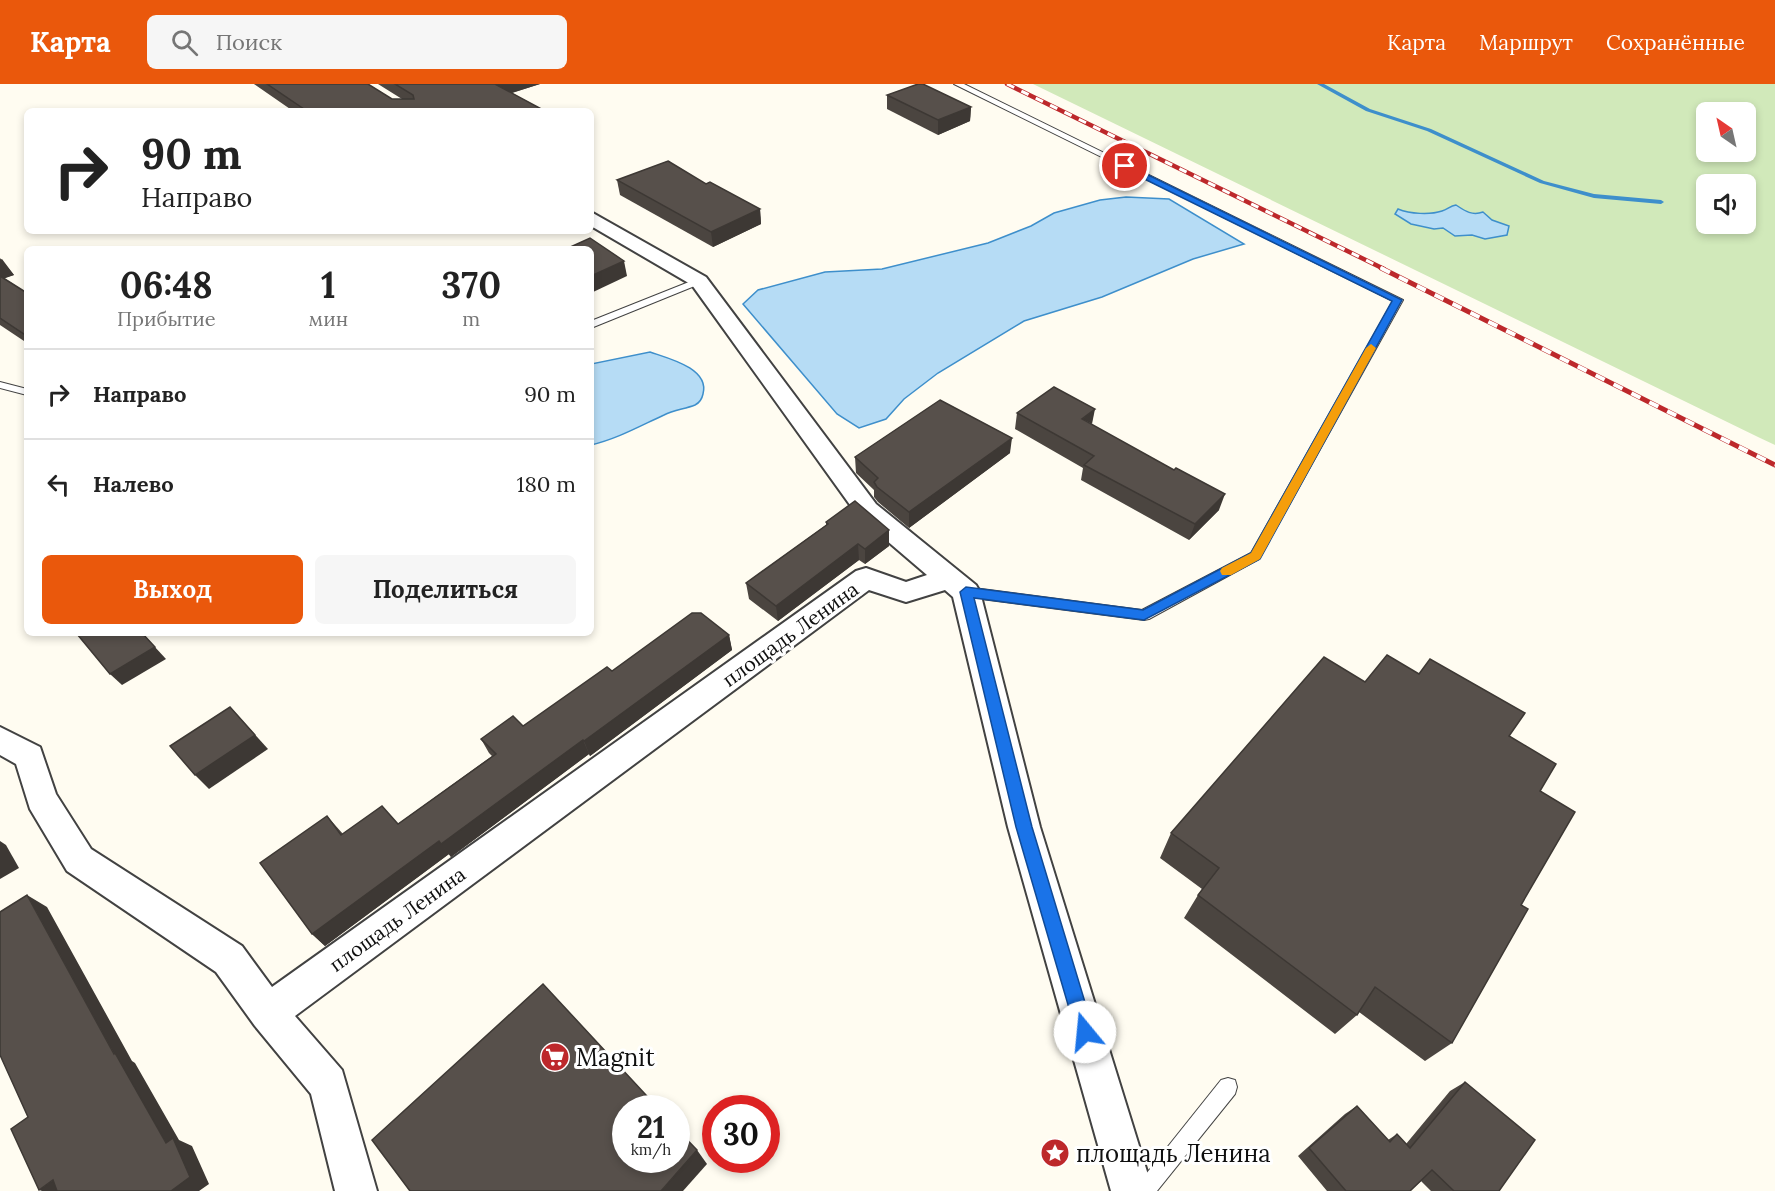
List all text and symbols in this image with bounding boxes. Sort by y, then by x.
search box [147,15,567,69]
text: Карта [30,24,111,60]
icon: search [168,26,201,59]
text: Поиск [216,28,282,56]
text: Карта [1387,29,1446,56]
text: Маршрут [1479,29,1573,56]
text: Сохранённые [1606,29,1745,56]
north arrow [1696,102,1756,162]
map controls [1696,102,1756,234]
text: 90 m [141,127,242,181]
icon: right [42,132,120,210]
pin [1099,140,1150,191]
icon: arrive [1108,149,1141,182]
button: sound [1696,174,1756,234]
text: Направо [141,180,252,214]
text: 06:48 [120,262,213,308]
text: 1 [321,262,336,308]
text: 370 [441,262,501,308]
text: Прибытие [117,306,216,331]
text: мин [308,306,348,331]
text: m [462,306,480,331]
icon: right [42,378,75,411]
text: Направо [93,380,187,408]
text: 90 m [524,380,576,408]
icon: left [42,468,75,501]
text: Налево [93,470,174,498]
text: 180 m [517,470,576,498]
button: Выход [42,555,303,624]
button: Поделиться [315,555,576,624]
street label: площадь Ленина [717,576,863,692]
street label: площадь Ленина [324,861,470,977]
position arrow [1053,1000,1117,1064]
supermarket icon: Magnit [539,1041,571,1073]
place label: Magnit [576,1042,655,1073]
speed limit sign: 30 [702,1095,780,1173]
text: 21 [637,1108,665,1146]
place icon: площадь Ленина [1039,1137,1071,1169]
place label: площадь Ленина [1076,1138,1271,1169]
text: km/h [631,1140,671,1159]

